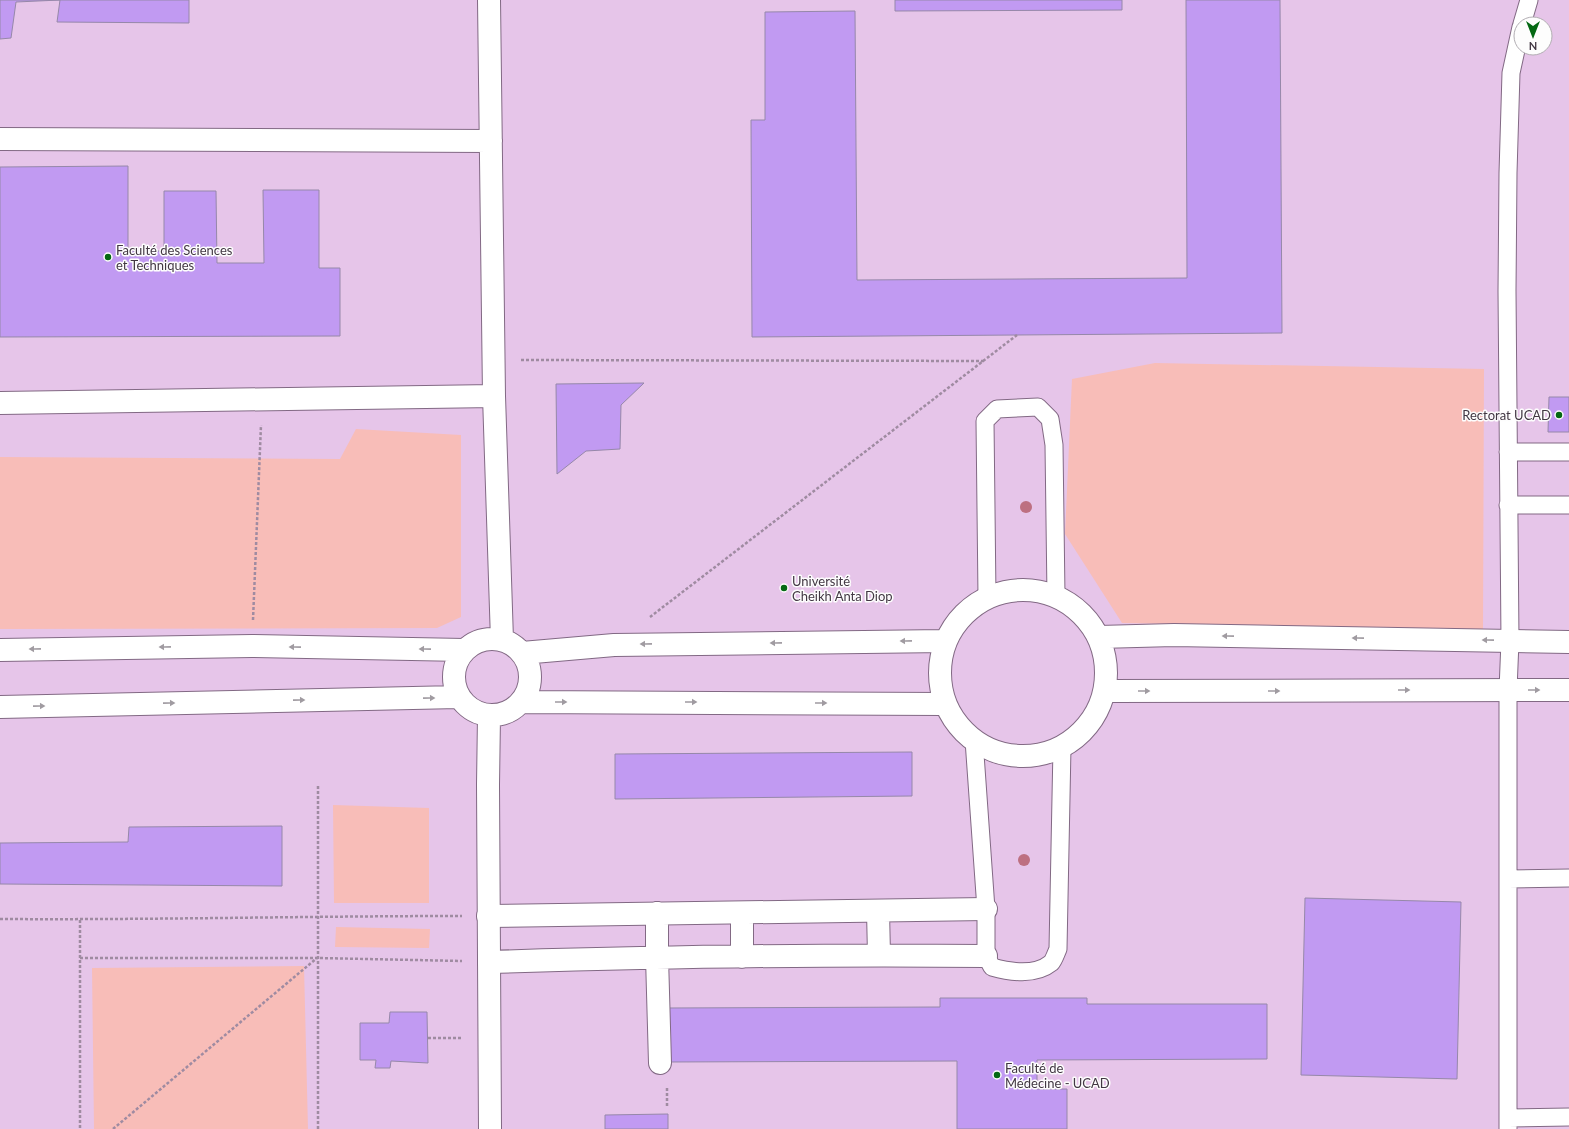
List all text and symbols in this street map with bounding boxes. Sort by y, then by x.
north arrow [1513,16,1553,56]
text: N [1529,40,1537,53]
place label: Faculté des Sciences et Techniques [116,242,233,273]
marker: Faculté des Sciences et Techniques [103,252,113,262]
place label: Rectorat UCAD [1462,407,1551,423]
marker: Rectorat UCAD [1554,410,1564,420]
place label: Université Cheikh Anta Diop [792,573,893,604]
marker: Université Cheikh Anta Diop [779,583,789,593]
one-way arrow [1221,633,1234,639]
one-way arrow [1351,635,1364,641]
one-way arrow [1481,637,1494,643]
one-way arrow [899,638,912,644]
one-way arrow [769,640,782,646]
one-way arrow [639,641,652,647]
one-way arrow [289,643,301,650]
one-way arrow [158,644,171,650]
one-way arrow [28,646,41,652]
one-way arrow [418,646,431,652]
one-way arrow [1398,687,1411,693]
one-way arrow [1528,687,1541,693]
one-way arrow [1138,688,1151,694]
one-way arrow [1268,688,1281,694]
one-way arrow [423,695,436,701]
one-way arrow [293,697,306,703]
one-way arrow [163,699,175,706]
one-way arrow [555,699,568,705]
one-way arrow [685,699,698,705]
one-way arrow [815,700,828,706]
one-way arrow [33,703,46,709]
place label: Faculté de Médecine - UCAD [1005,1060,1110,1091]
marker: Faculté de Médecine - UCAD [992,1070,1002,1080]

